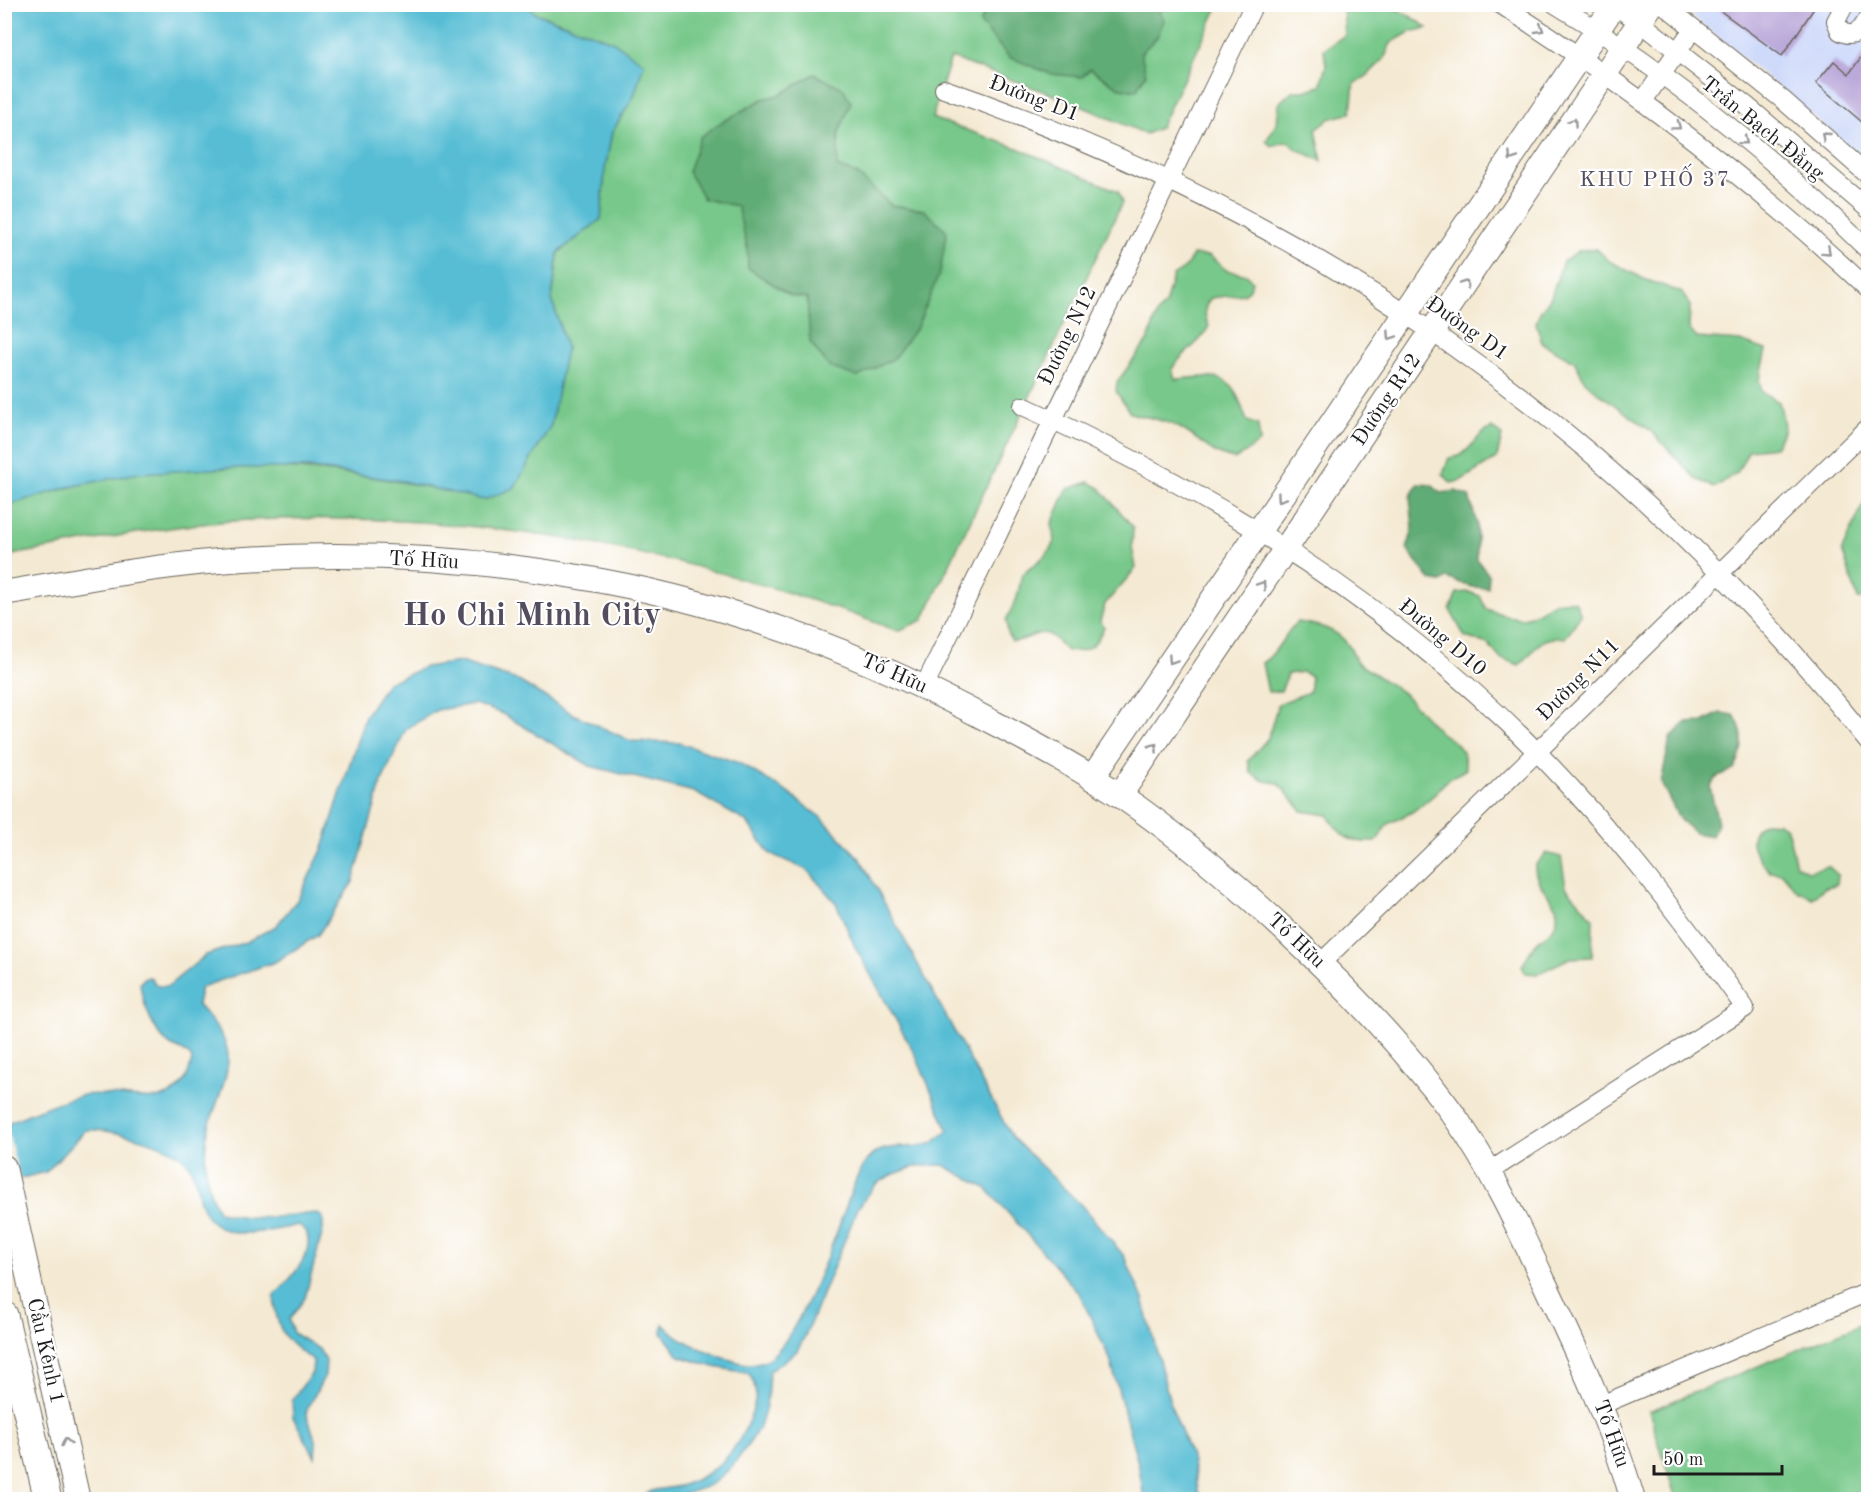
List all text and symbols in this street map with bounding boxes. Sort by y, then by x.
one-way arrow [1534,22,1544,34]
street label: Đường D1 [986,72,1082,126]
street label: Trần Bạch Đằng [1696,72,1829,185]
one-way arrow [1566,118,1577,129]
one-way arrow [1671,119,1682,130]
one-way arrow [1821,132,1832,143]
one-way arrow [1737,133,1748,144]
one-way arrow [1508,151,1519,162]
district label: KHU PHỐ 37 [1579,163,1731,191]
one-way arrow [1821,244,1831,255]
one-way arrow [1457,280,1469,290]
street label: Đường N12 [1035,283,1101,389]
street label: Đường D1 [1422,293,1512,365]
one-way arrow [1387,330,1398,341]
street label: Đường R12 [1349,350,1425,450]
one-way arrow [1277,492,1289,502]
street label: Tố Hữu [388,548,460,573]
one-way arrow [1255,581,1266,592]
street label: Đường D10 [1394,596,1490,680]
district label: Ho Chi Minh City [403,600,661,633]
street label: Đường N11 [1534,635,1624,725]
street label: Tố Hữu [858,649,931,698]
one-way arrow [1168,653,1179,664]
one-way arrow [1146,743,1157,754]
street label: Tố Hữu [1263,909,1330,973]
street label: Cầu Kênh 1 [23,1296,69,1406]
street label: Tố Hữu [1589,1397,1634,1471]
one-way arrow [60,1438,73,1448]
scale bar [1654,1438,1782,1476]
text: 50 m [1663,1451,1703,1469]

